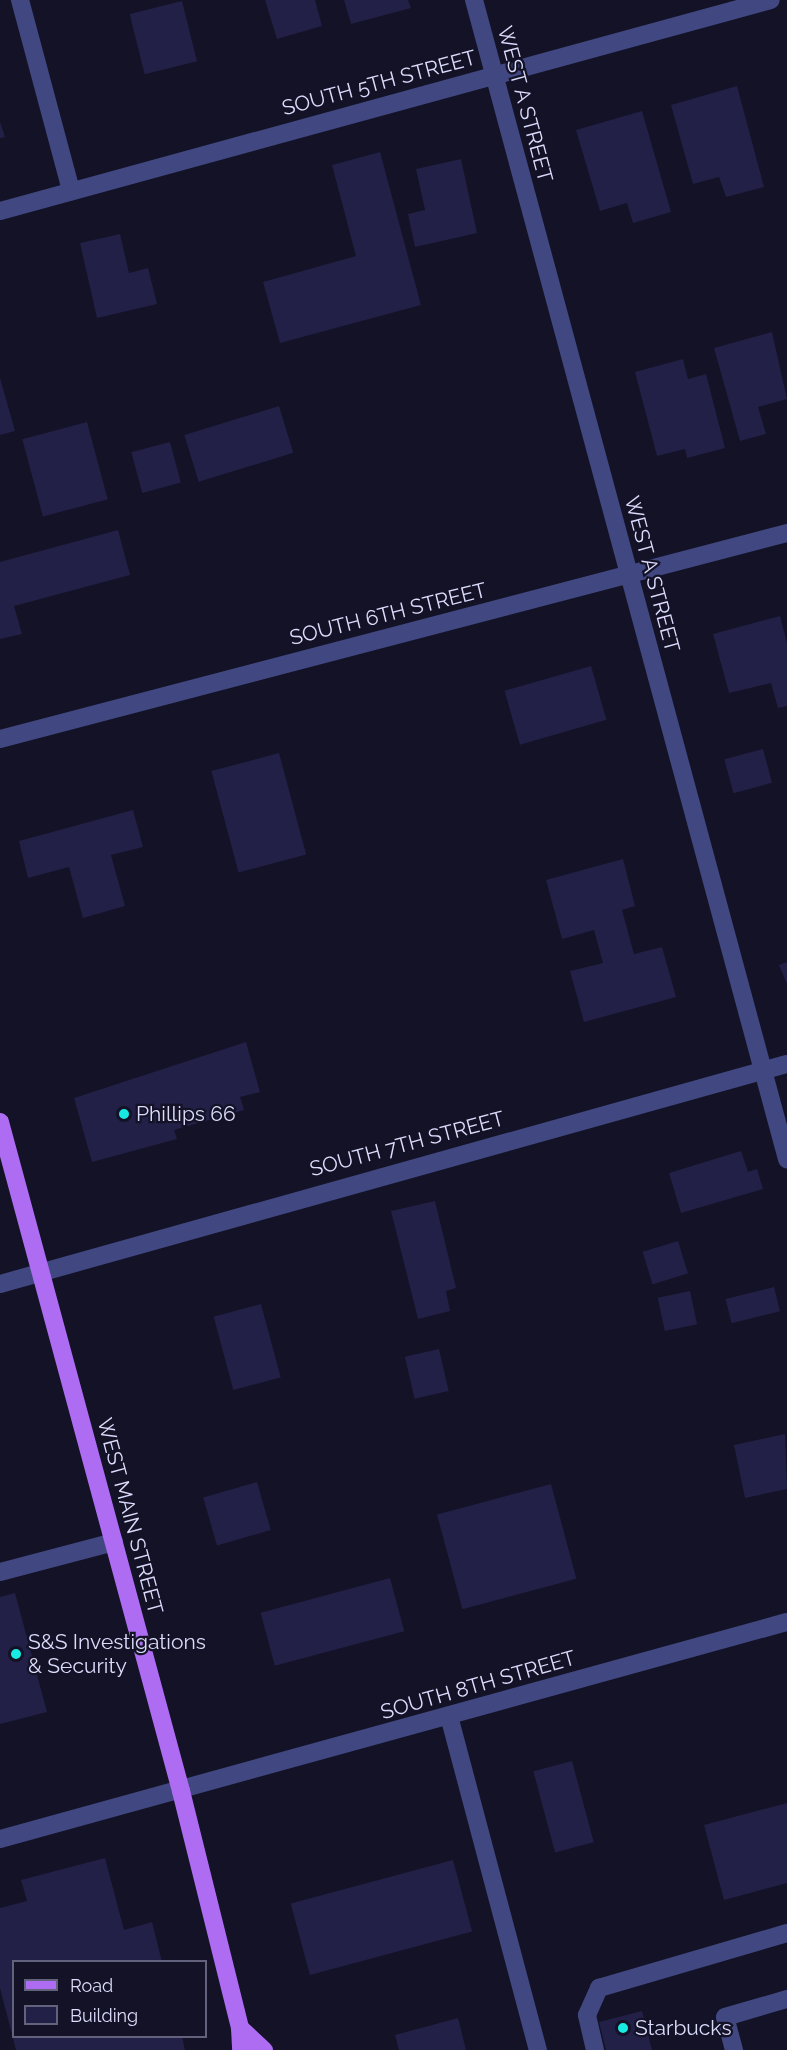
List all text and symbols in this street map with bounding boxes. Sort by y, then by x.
street label: WEST A STREET [492,22,558,186]
street label: SOUTH 5TH STREET [279,45,479,121]
street label: WEST A STREET [619,492,685,656]
street label: SOUTH 6TH STREET [287,577,489,651]
place label: Phillips 66 [136,1101,236,1127]
street label: SOUTH 7TH STREET [307,1106,507,1182]
marker: Phillips 66 [117,1107,131,1121]
street label: WEST MAIN STREET [92,1415,168,1617]
place label: S&S Investigations & Security [28,1629,206,1679]
street label: SOUTH 8TH STREET [378,1645,578,1725]
marker: S&S Investigations & Security [9,1647,23,1661]
legend [12,1960,207,2038]
text: Road [70,1975,113,1996]
text: Building [70,2005,138,2026]
place label: Starbucks [635,2015,732,2041]
marker: Starbucks [616,2021,630,2035]

